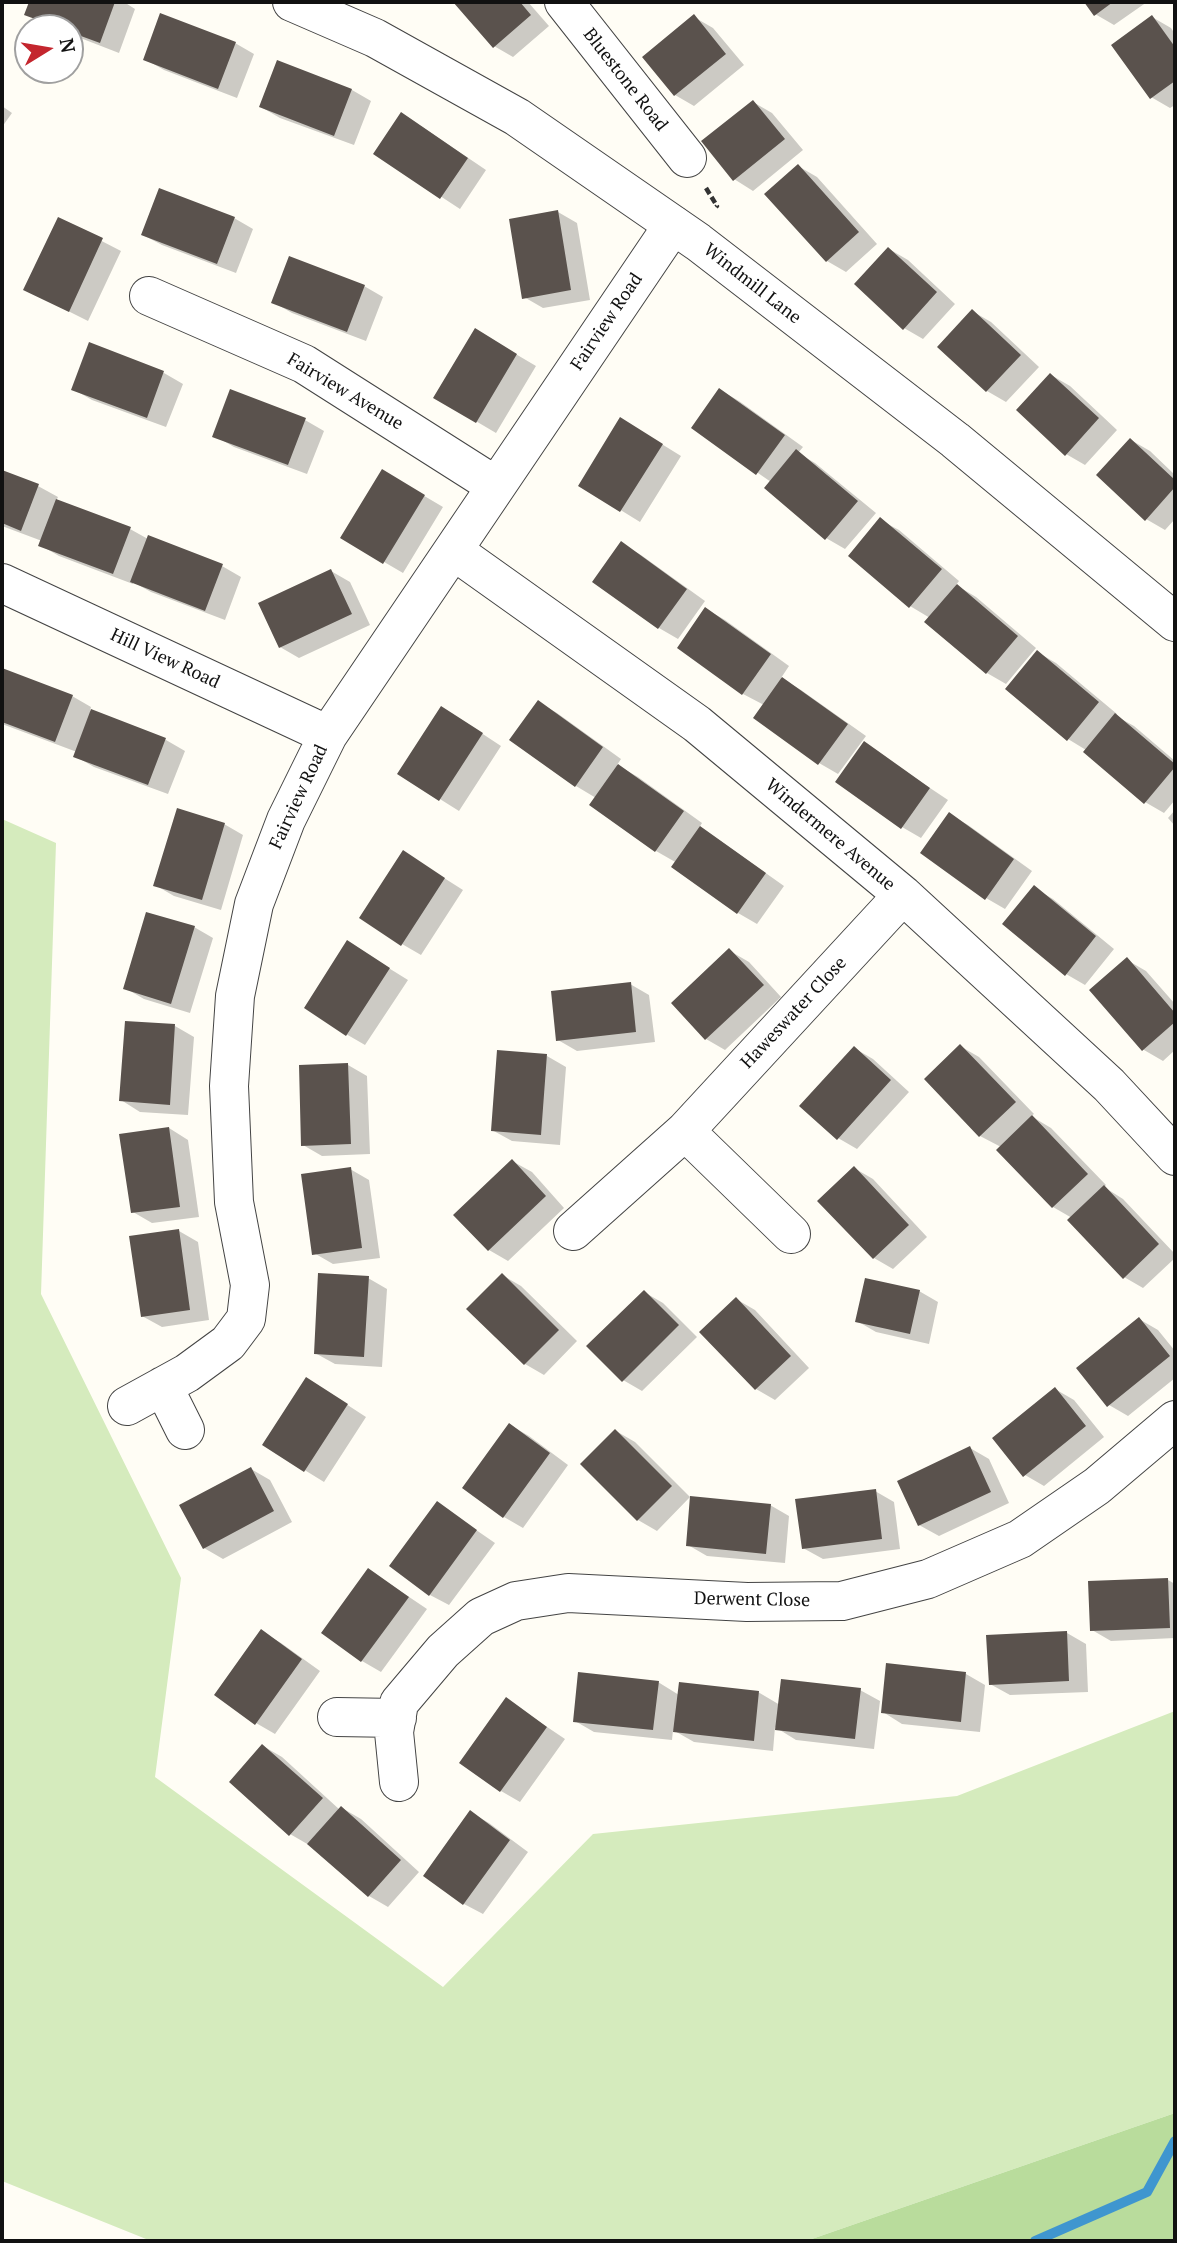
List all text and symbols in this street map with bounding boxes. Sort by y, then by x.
north arrow [14,14,84,84]
street label: Bluestone Road [578,24,672,136]
text: N [54,36,82,55]
street label: Windmill Lane [699,239,805,329]
street label: Fairview Road [567,269,647,375]
street label: Fairview Avenue [283,349,407,435]
street label: Hill View Road [107,624,223,694]
street label: Fairview Road [265,741,333,853]
street label: Windermere Avenue [761,774,899,896]
street label: Haweswater Close [737,953,851,1073]
street label: Derwent Close [694,1588,810,1612]

